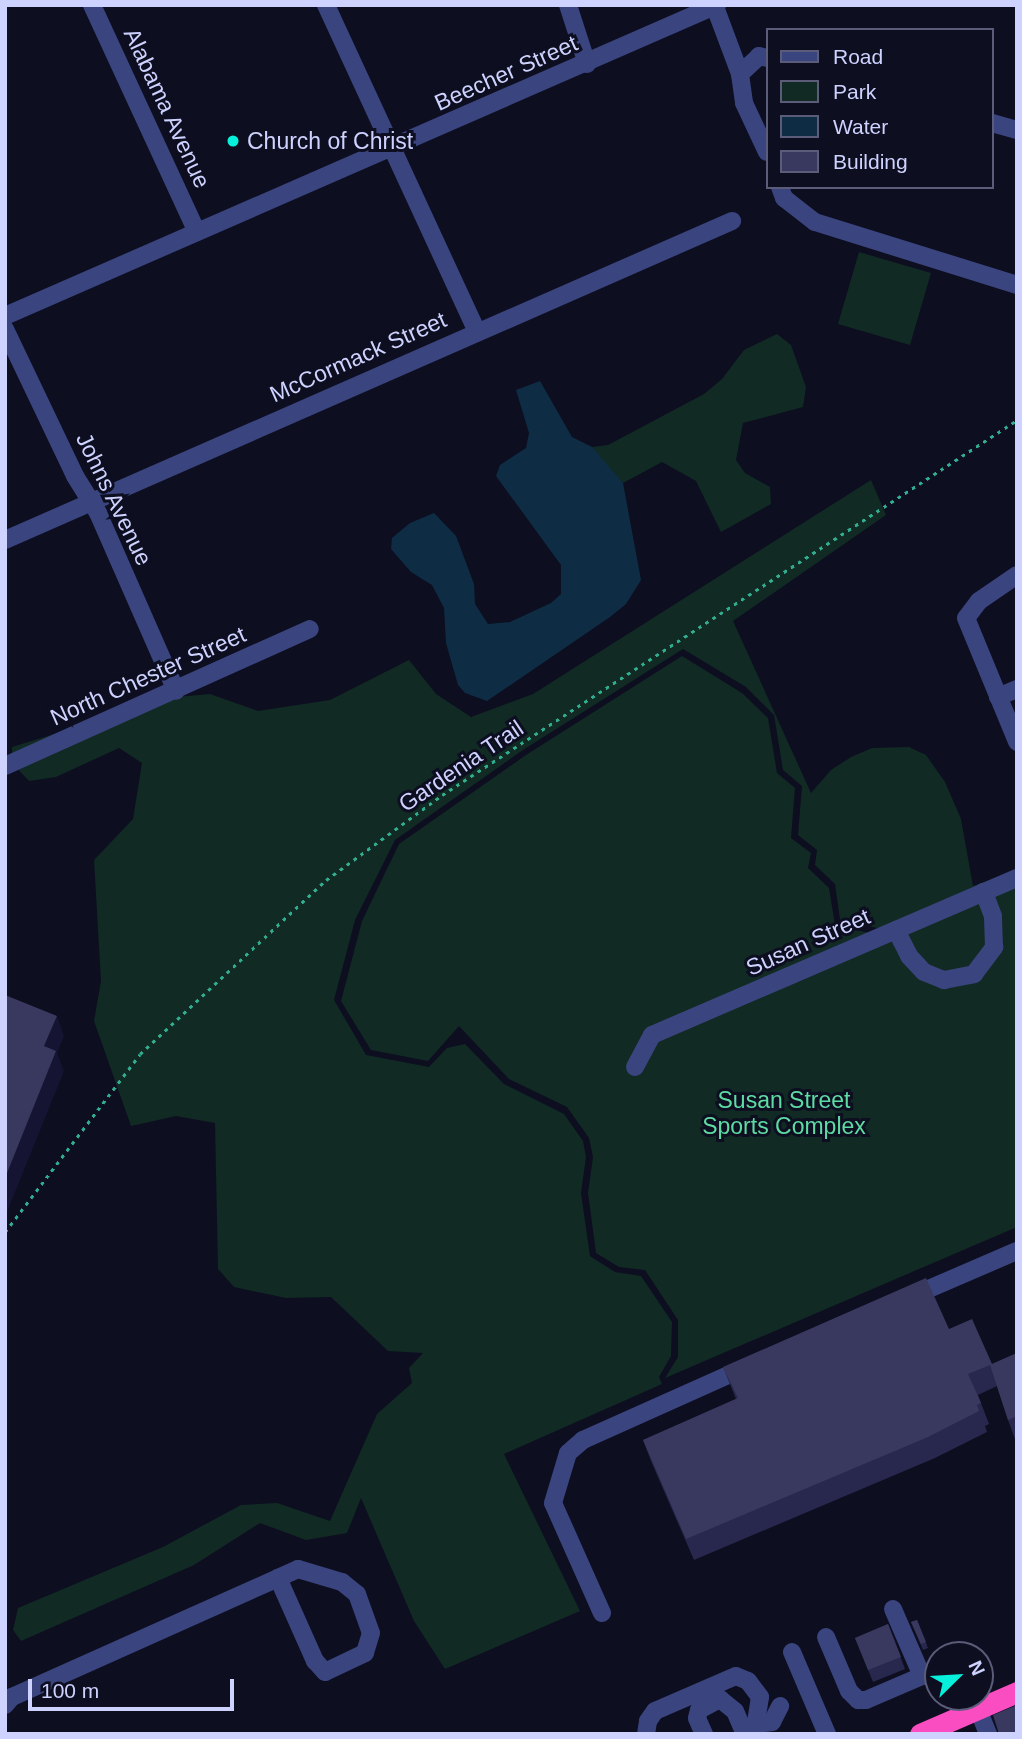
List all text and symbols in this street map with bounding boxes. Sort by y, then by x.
street label: Alabama Avenue [118,23,216,193]
legend [766,28,994,189]
street label: Beecher Street [430,29,582,117]
text: Road [833,45,883,68]
text: Park [833,80,876,103]
text: Water [833,115,888,138]
place label: Church of Christ [247,127,413,155]
marker: Church of Christ [225,133,241,149]
text: Building [833,150,908,173]
street label: McCormack Street [265,306,451,408]
street label: Johns Avenue [70,428,158,570]
street label: North Chester Street [46,620,250,732]
street label: Gardenia Trail [393,714,529,818]
street label: Susan Street [742,902,874,982]
park label: Susan Street Sports Complex [702,1086,866,1140]
north arrow [924,1641,994,1711]
text: N [964,1658,989,1679]
scale bar [32,1666,238,1710]
text: 100 m [41,1679,99,1702]

